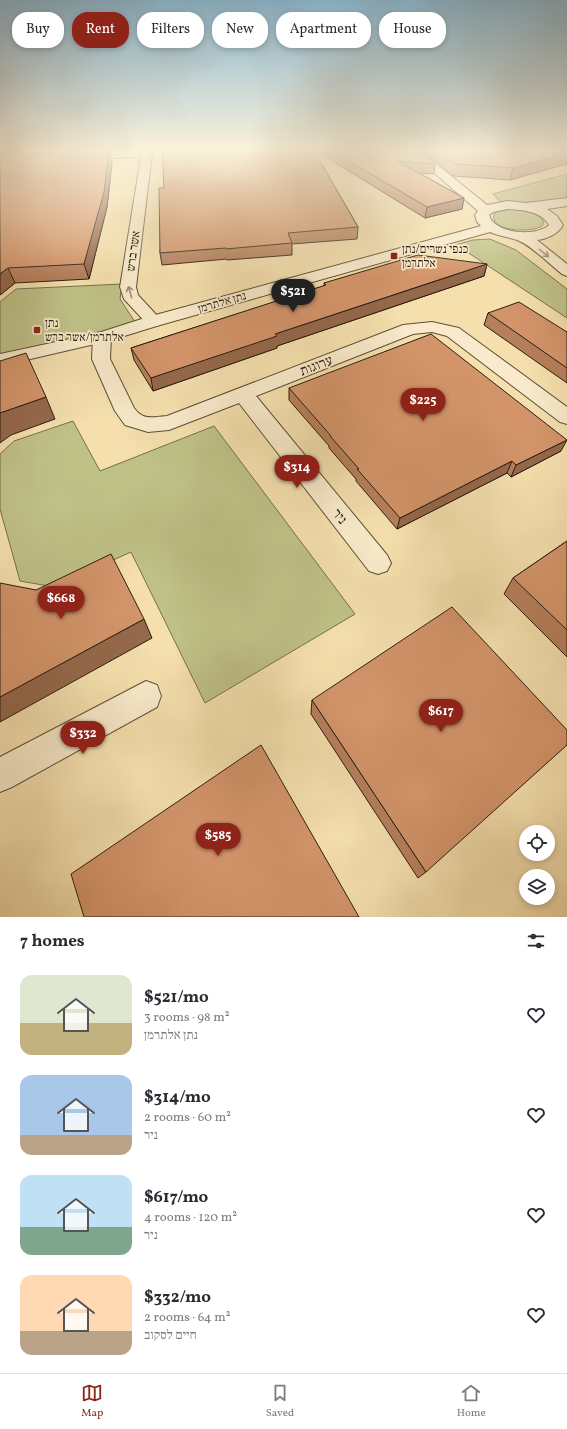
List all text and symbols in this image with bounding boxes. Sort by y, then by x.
chip: Buy [12,12,64,48]
chip: Rent [72,12,129,48]
chip: Filters [137,12,204,48]
chip: New [212,12,268,48]
chip: Apartment [276,12,371,48]
chip: House [379,12,446,48]
street label: אשר ברש [123,230,145,272]
place label: כנפי נשרים/נתן אלתרמן [402,242,468,272]
one-way arrow [539,248,550,257]
marker: כנפי נשרים/נתן אלתרמן [389,251,399,261]
pin: $521 [269,279,317,313]
text: $521 [280,283,306,301]
one-way arrow [126,285,133,298]
street label: נתן אלתרמן [196,288,248,317]
place label: נתן אלתרמן/אשר ברש [45,316,124,346]
marker: נתן אלתרמן/אשר ברש [32,325,42,335]
street label: ערוגות [297,351,336,381]
pin: $225 [399,388,447,422]
text: $225 [409,392,437,410]
pin: $314 [273,455,321,489]
text: $314 [284,459,311,477]
street label: ניר [327,505,351,529]
pin: $668 [37,586,85,620]
text: $668 [47,590,75,608]
pin: $617 [417,699,465,733]
text: $617 [428,703,454,721]
pin: $332 [59,721,107,755]
text: $332 [69,725,97,743]
pin: $585 [194,823,242,857]
map controls [519,825,555,905]
button: locate [519,825,555,861]
text: $585 [205,827,231,845]
button: layers [519,869,555,905]
text: 7 homes [20,930,85,953]
icon: filters [525,930,547,952]
text: $521/mo [144,986,209,1009]
icon: home [52,991,100,1039]
icon: heart [525,1004,547,1026]
text: 3 rooms · 98 m² [144,1009,230,1027]
text: נתן אלתרמן [144,1027,198,1045]
text: $314/mo [144,1086,211,1109]
icon: home [52,1091,100,1139]
icon: heart [525,1104,547,1126]
text: 2 rooms · 60 m² [144,1109,231,1127]
text: ניר [144,1127,158,1145]
text: $617/mo [144,1186,208,1209]
icon: home [52,1191,100,1239]
icon: heart [525,1204,547,1226]
text: 4 rooms · 120 m² [144,1209,237,1227]
text: ניר [144,1227,158,1245]
text: $332/mo [144,1286,211,1309]
icon: home [52,1291,100,1339]
icon: heart [525,1304,547,1326]
text: 2 rooms · 64 m² [144,1309,231,1327]
text: חיים לסקוב [144,1327,197,1345]
tab: Map [81,1382,103,1421]
tab: Saved [266,1382,294,1421]
tab: Home [457,1382,486,1421]

